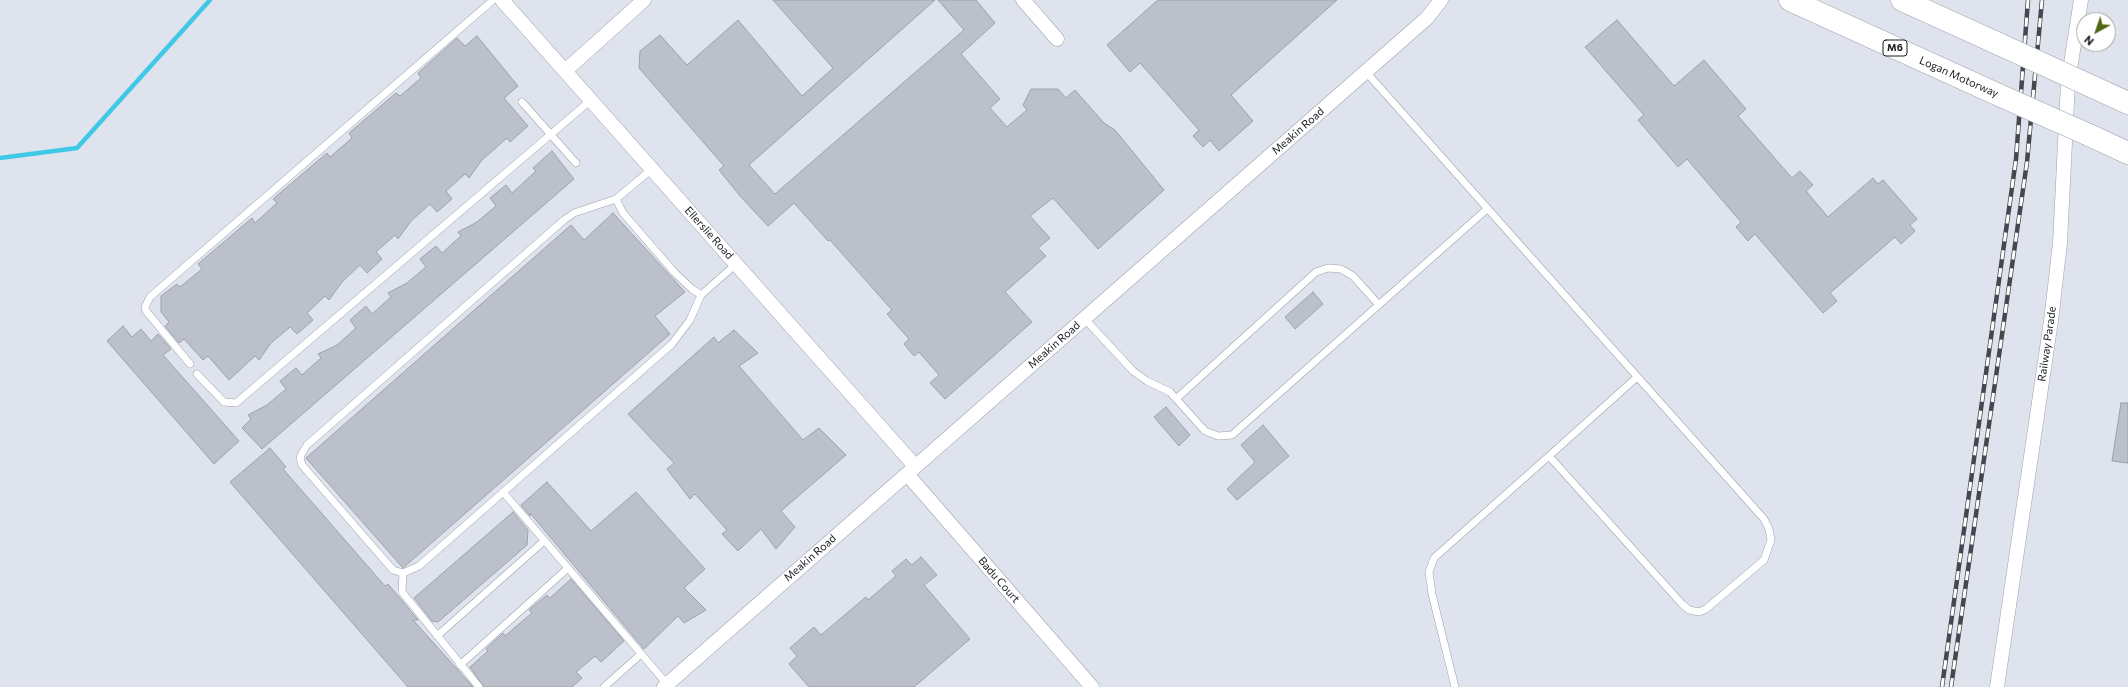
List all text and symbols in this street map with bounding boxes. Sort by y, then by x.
north arrow [2076,12,2116,52]
text: N [2081,33,2096,48]
road number: M6 [1883,40,1907,56]
street label: Logan Motorway [1917,54,2001,100]
street label: Meakin Road [1269,105,1327,157]
street label: Ellerslie Road [682,204,736,262]
street label: Railway Parade [2035,306,2059,382]
street label: Meakin Road [1025,319,1083,371]
street label: Meakin Road [781,532,839,584]
street label: Badu Court [975,554,1023,606]

